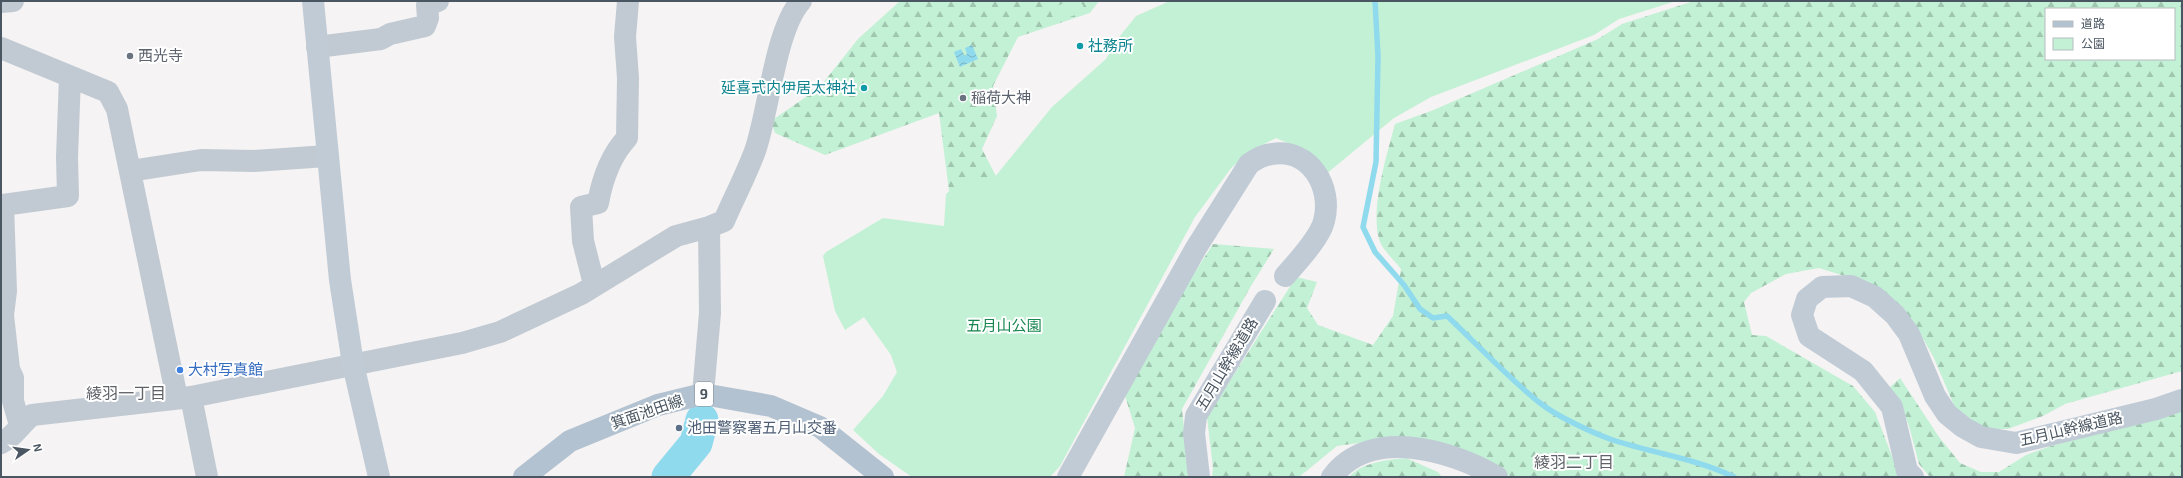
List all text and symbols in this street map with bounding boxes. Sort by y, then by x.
legend [2045,8,2175,60]
text: 道路 [2081,16,2105,30]
place label: 社務所 [1088,36,1133,54]
text: 公園 [2081,36,2105,50]
marker: 社務所 [1075,41,1085,51]
place label: 西光寺 [138,46,183,64]
marker: 西光寺 [125,51,135,61]
place label: 延喜式内伊居太神社 [721,78,856,96]
marker: 延喜式内伊居太神社 [859,83,869,93]
place label: 稲荷大神 [971,88,1031,106]
marker: 稲荷大神 [958,93,968,103]
street label: 五月山幹線道路 [1191,314,1261,413]
park label: 五月山公園 [966,316,1042,334]
place label: 大村写真館 [188,360,263,378]
marker: 大村写真館 [175,365,185,375]
road number: 9 [695,382,713,406]
district label: 綾羽一丁目 [86,383,166,402]
street label: 箕面池田線 [608,390,685,432]
street label: 五月山幹線道路 [2018,407,2124,449]
place label: 池田警察署五月山交番 [687,418,837,436]
marker: 池田警察署五月山交番 [674,423,684,433]
north arrow [8,430,48,470]
text: N [31,442,45,453]
district label: 綾羽二丁目 [1534,452,1614,471]

